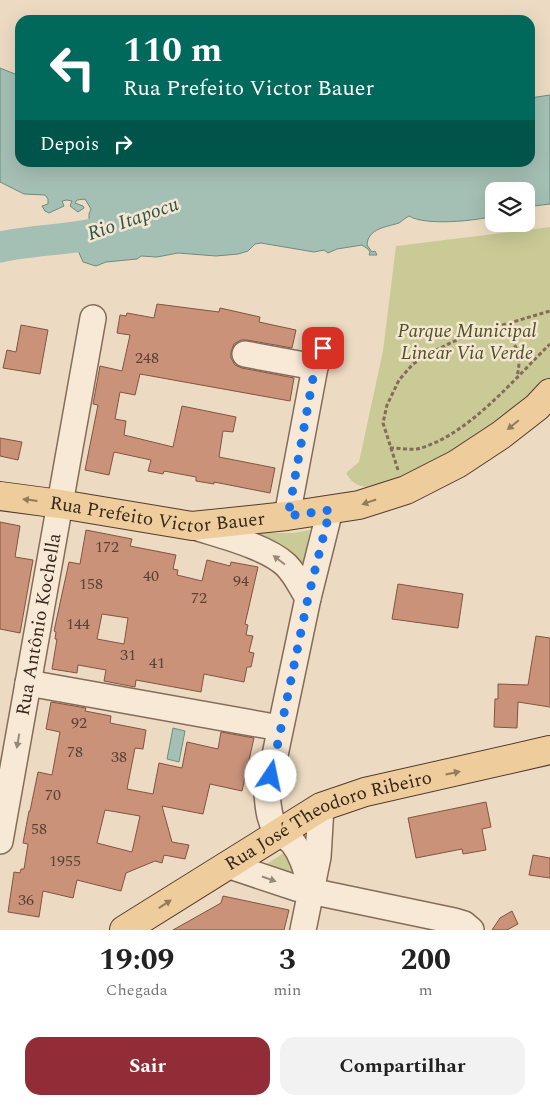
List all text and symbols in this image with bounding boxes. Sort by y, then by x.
text: 110 m [123,24,222,77]
icon: left [40,35,105,100]
text: Rua Prefeito Victor Bauer [123,72,374,105]
text: Depois [40,130,99,159]
icon: right [109,130,137,158]
map controls [485,182,535,232]
button: layers [485,182,535,232]
water label: Rio Itapocu [83,189,183,249]
park label: Parque Municipal Linear Via Verde [398,317,537,368]
pin [302,327,344,369]
icon: arrive [309,334,337,362]
house number: 248 [135,346,159,370]
one-way arrow [507,420,520,431]
street label: Rua Prefeito Victor Bauer [48,488,267,541]
one-way arrow [22,496,38,504]
one-way arrow [361,498,376,506]
street label: Rua Antônio Kochella [8,530,69,718]
house number: 172 [95,535,119,559]
one-way arrow [272,555,286,565]
house number: 40 [143,564,159,588]
house number: 94 [233,569,249,593]
house number: 158 [79,572,103,596]
house number: 72 [191,586,207,610]
house number: 144 [66,612,90,636]
house number: 31 [120,643,136,667]
house number: 41 [149,651,165,675]
house number: 92 [71,711,87,735]
one-way arrow [13,733,21,749]
house number: 78 [67,740,83,764]
house number: 38 [111,745,127,769]
position arrow [244,749,296,801]
street label: Rua José Theodoro Ribeiro [219,763,435,878]
one-way arrow [445,769,461,777]
house number: 70 [45,783,61,807]
house number: 58 [31,817,47,841]
house number: 1955 [49,849,81,873]
one-way arrow [262,875,277,883]
house number: 36 [18,888,34,912]
one-way arrow [158,899,172,908]
text: 19:09 [99,937,174,983]
text: 3 [279,937,296,983]
text: 200 [400,937,451,983]
text: Chegada [106,978,168,1002]
text: min [273,978,301,1002]
text: m [419,978,433,1002]
button: Sair [25,1037,270,1095]
button: Compartilhar [280,1037,525,1095]

